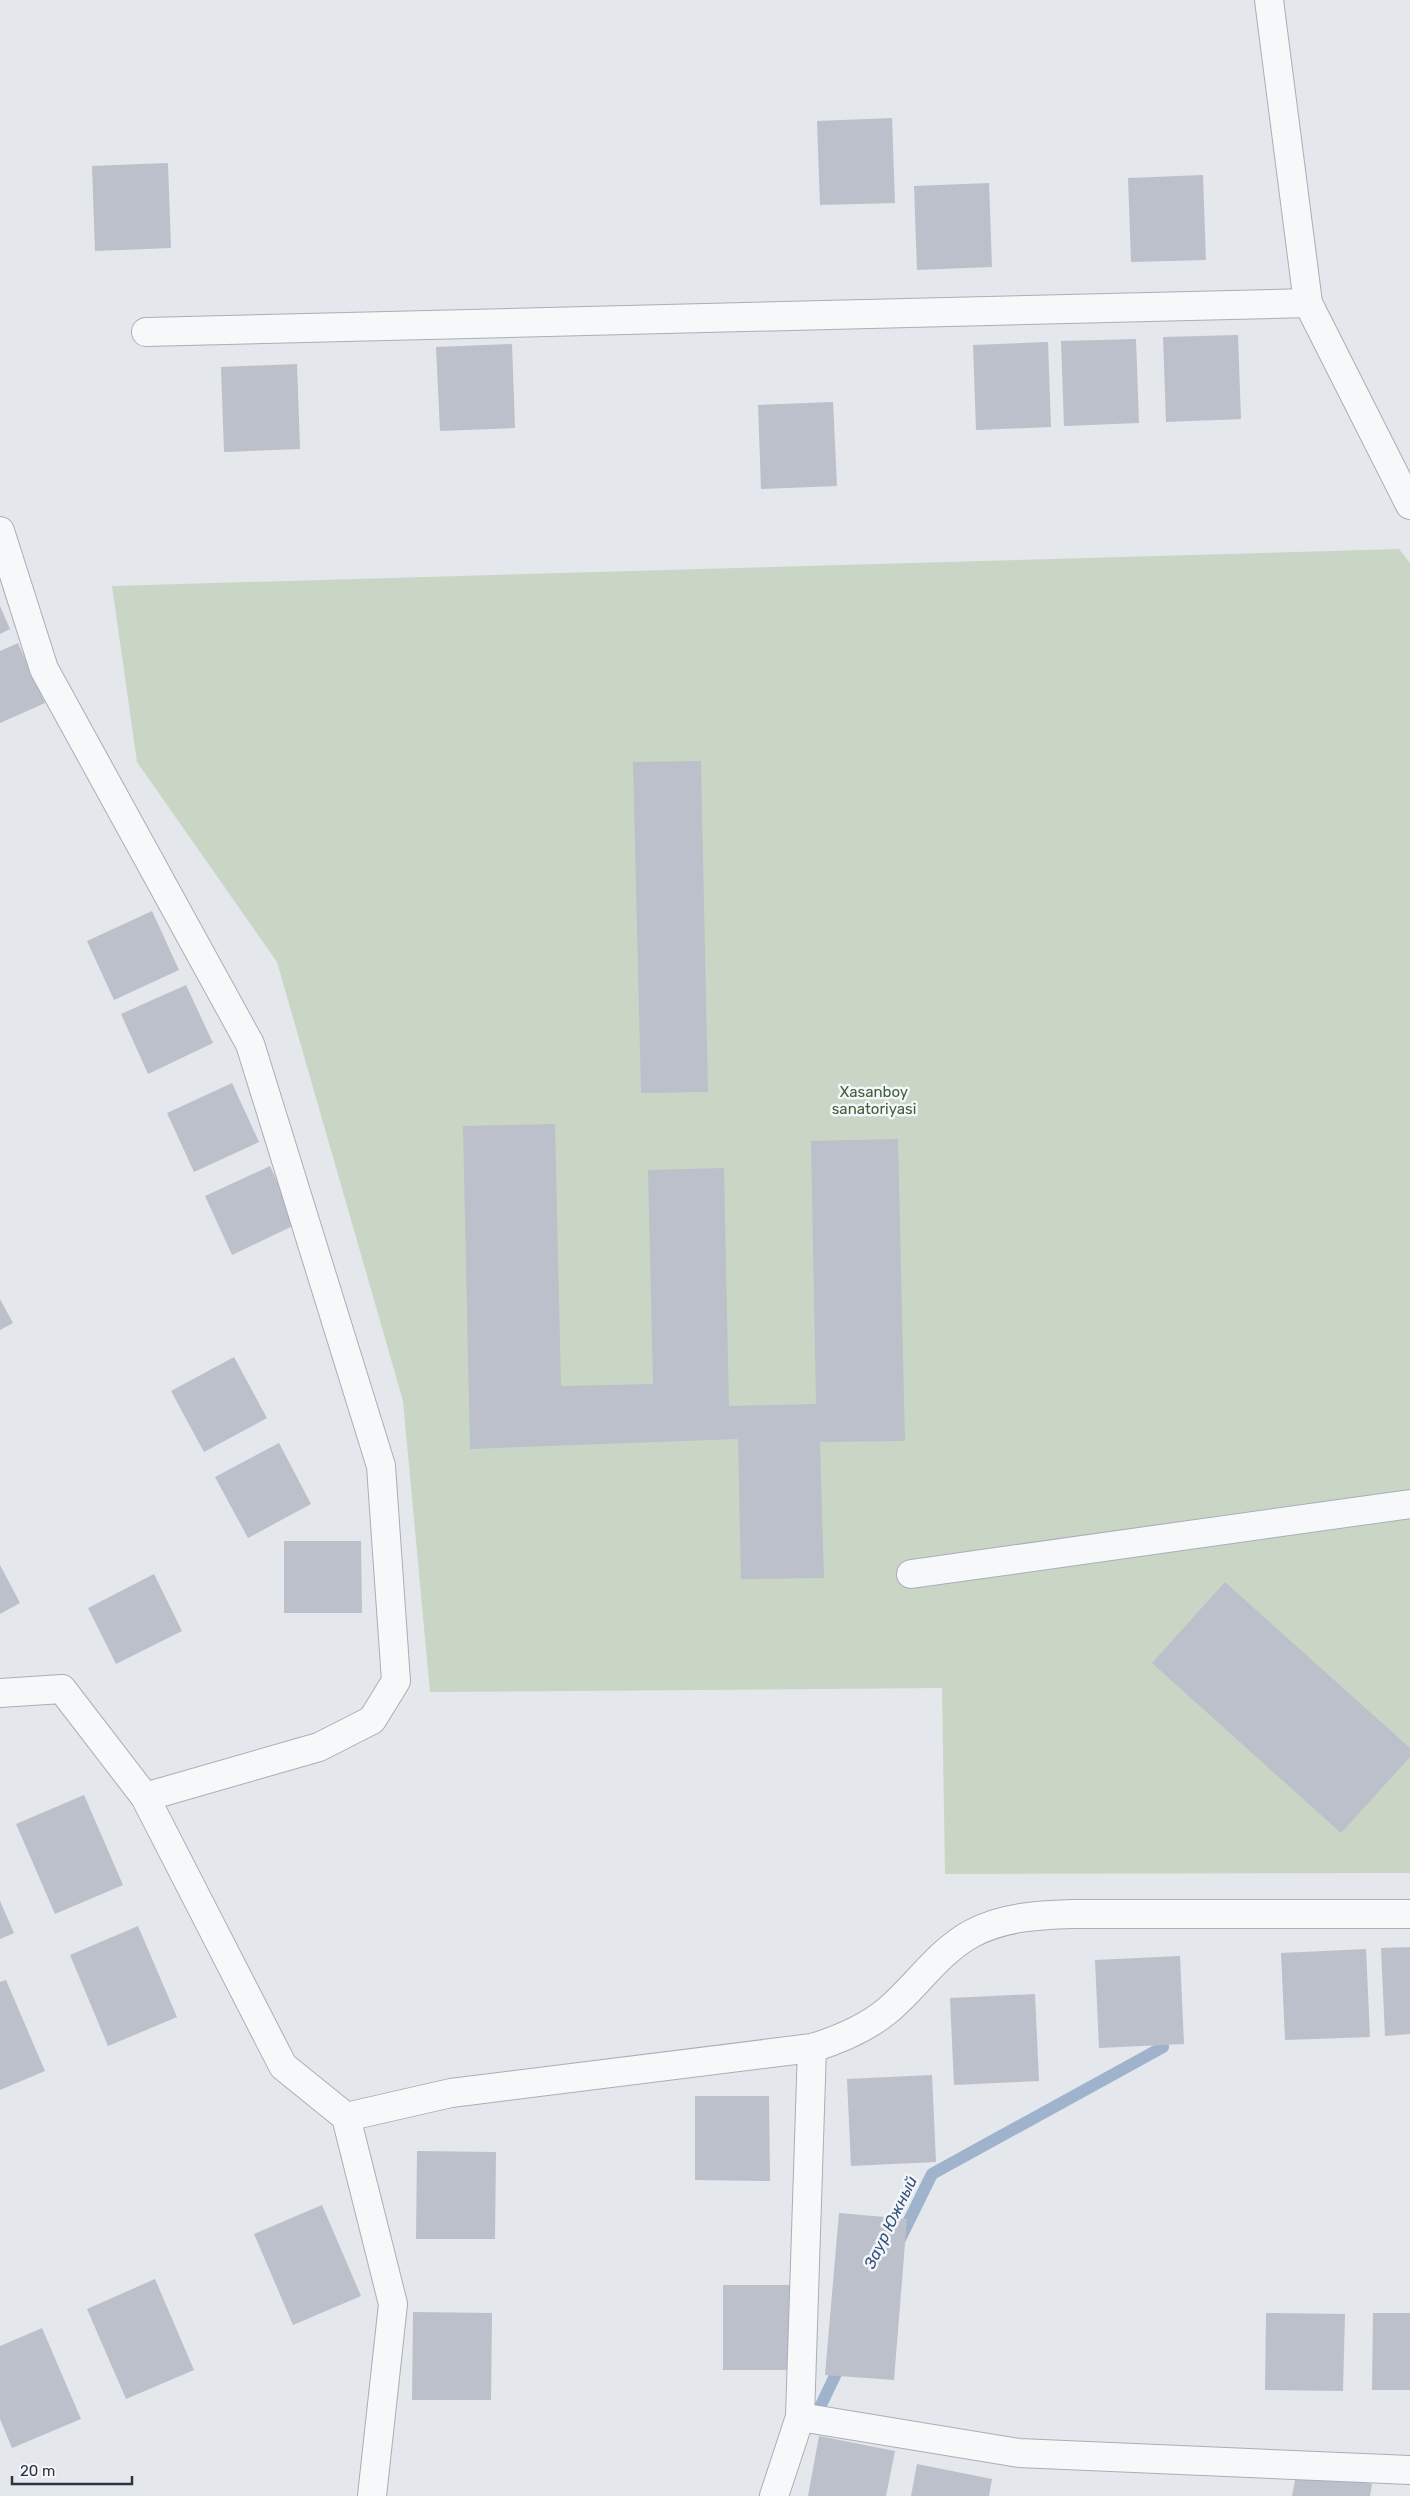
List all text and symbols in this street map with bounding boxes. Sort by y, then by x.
park label: Xasanboy sanatoriyasi [832,1083,916,1118]
water label: Заур Южный [859,2173,921,2272]
scale bar [12,2454,132,2486]
text: 20 m [20,2462,55,2480]

